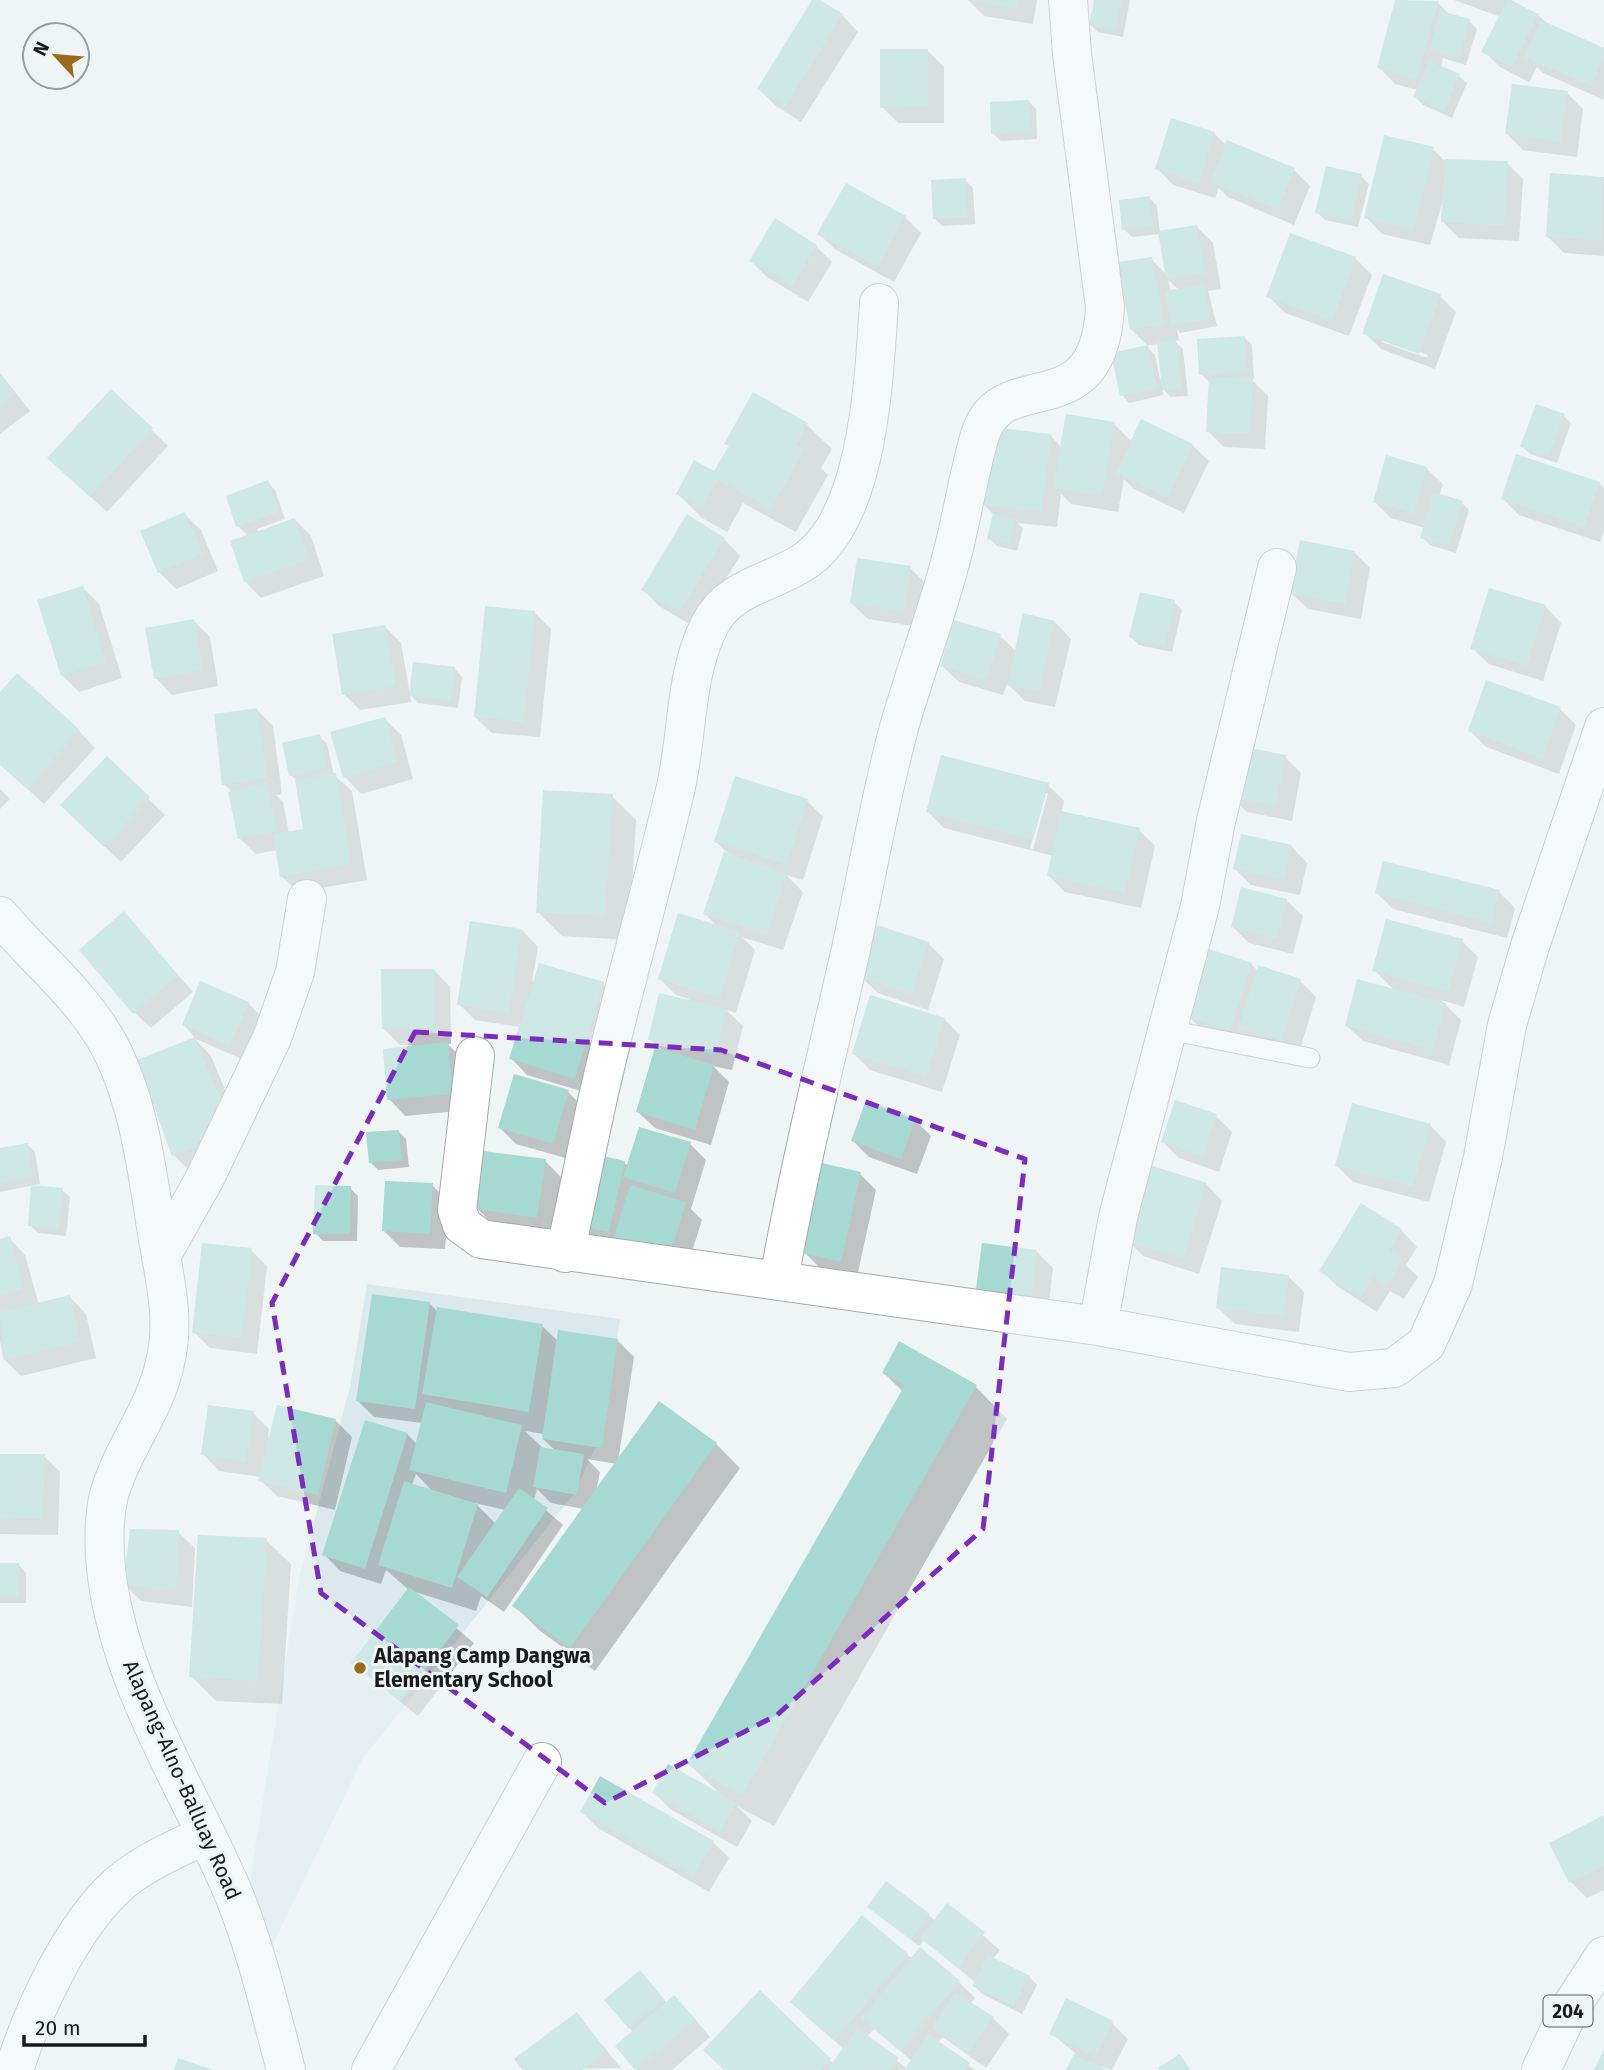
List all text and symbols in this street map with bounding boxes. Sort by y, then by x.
north arrow [21,21,91,91]
text: N [28,38,54,59]
place label: Alapang Camp Dangwa Elementary School [373,1643,591,1693]
street label: Alapang-Alno-Balluay Road [117,1656,247,1904]
marker: Alapang Camp Dangwa Elementary School [352,1660,368,1676]
road number: 204 [1544,1996,1592,2026]
scale bar [24,2004,145,2048]
text: 20 m [35,2015,81,2041]

